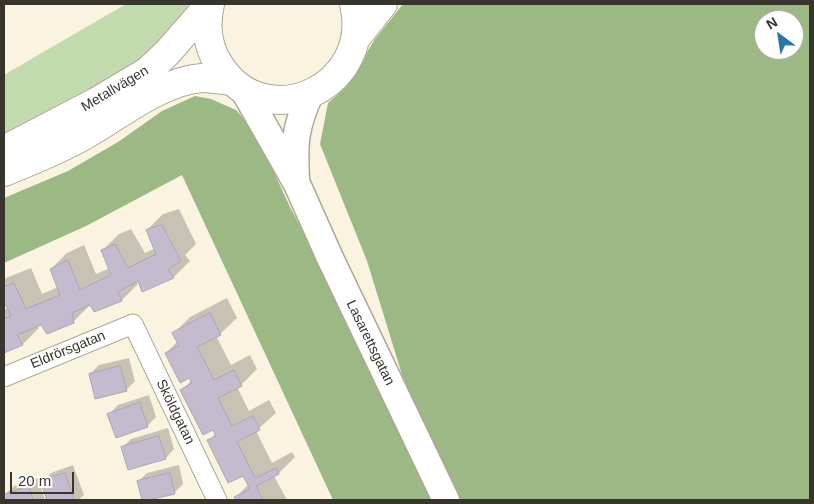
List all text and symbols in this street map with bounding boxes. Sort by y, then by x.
north arrow [754,10,804,60]
text: N [763,14,780,32]
street label: Metallvägen [78,62,152,116]
street label: Lasarettsgatan [342,298,398,388]
street label: Eldrörsgatan [28,327,108,373]
street label: Sköldgatan [152,377,198,447]
scale bar [12,462,76,494]
text: 20 m [18,472,51,489]

